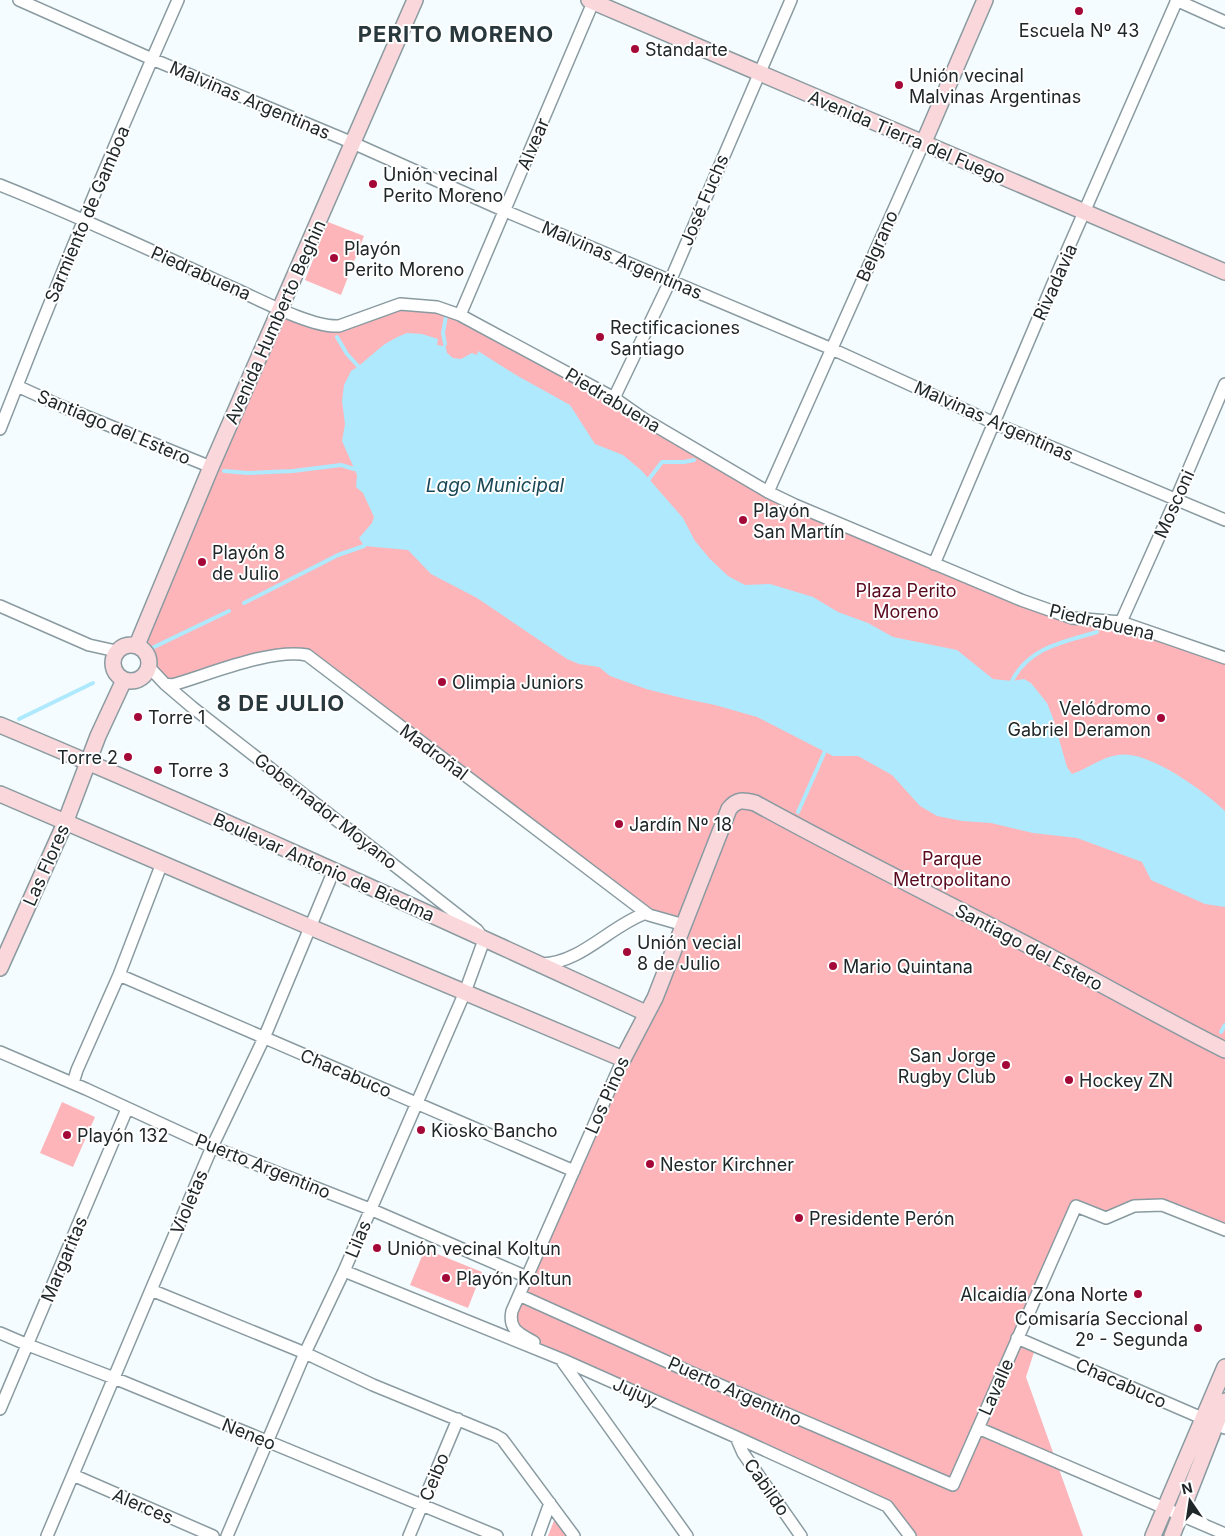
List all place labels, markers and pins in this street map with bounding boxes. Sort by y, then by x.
marker: Escuela Nº 43 [1073,5,1085,17]
place label: Escuela Nº 43 [1019,20,1139,41]
place label: Standarte [645,39,728,60]
marker: Standarte [629,43,641,55]
place label: Unión vecinal Malvinas Argentinas [909,65,1081,107]
marker: Unión vecinal Malvinas Argentinas [893,79,905,91]
place label: Unión vecinal Perito Moreno [383,164,503,206]
marker: Unión vecinal Perito Moreno [367,178,379,190]
place label: Playón Perito Moreno [344,238,464,280]
marker: Playón Perito Moreno [328,252,340,264]
place label: Rectificaciones Santiago [610,317,740,359]
marker: Rectificaciones Santiago [594,331,606,343]
place label: Playón San Martín [753,500,845,542]
marker: Playón San Martín [737,514,749,526]
place label: Playón 8 de Julio [212,542,285,584]
marker: Playón 8 de Julio [196,556,208,568]
place label: Olimpia Juniors [452,672,584,693]
marker: Olimpia Juniors [436,676,448,688]
place label: Velódromo Gabriel Deramon [1008,698,1151,740]
place label: Torre 1 [148,707,205,728]
marker: Torre 1 [132,711,144,723]
marker: Velódromo Gabriel Deramon [1155,712,1167,724]
place label: Torre 2 [57,747,118,768]
marker: Torre 2 [122,751,134,763]
place label: Torre 3 [168,760,229,781]
marker: Torre 3 [152,764,164,776]
place label: Jardín Nº 18 [629,814,732,835]
marker: Jardín Nº 18 [613,818,625,830]
place label: Unión vecial 8 de Julio [637,932,741,974]
marker: Unión vecial 8 de Julio [621,946,633,958]
place label: Mario Quintana [843,956,973,977]
marker: Mario Quintana [827,960,839,972]
place label: San Jorge Rugby Club [898,1045,996,1087]
marker: San Jorge Rugby Club [1000,1059,1012,1071]
place label: Hockey ZN [1079,1070,1173,1091]
marker: Hockey ZN [1063,1074,1075,1086]
place label: Kiosko Bancho [431,1120,558,1141]
marker: Kiosko Bancho [415,1124,427,1136]
place label: Playón 132 [77,1125,168,1146]
marker: Playón 132 [61,1129,73,1141]
place label: Nestor Kirchner [660,1154,794,1175]
marker: Nestor Kirchner [644,1158,656,1170]
place label: Presidente Perón [809,1208,955,1229]
marker: Presidente Perón [793,1212,805,1224]
place label: Unión vecinal Koltun [387,1238,561,1259]
marker: Unión vecinal Koltun [371,1242,383,1254]
place label: Playón Koltun [456,1268,572,1289]
marker: Playón Koltun [440,1272,452,1284]
place label: Alcaidía Zona Norte [960,1284,1128,1305]
marker: Alcaidía Zona Norte [1132,1288,1144,1300]
place label: Comisaría Seccional 2º - Segunda [1015,1308,1188,1350]
marker: Comisaría Seccional 2º - Segunda [1192,1322,1204,1334]

